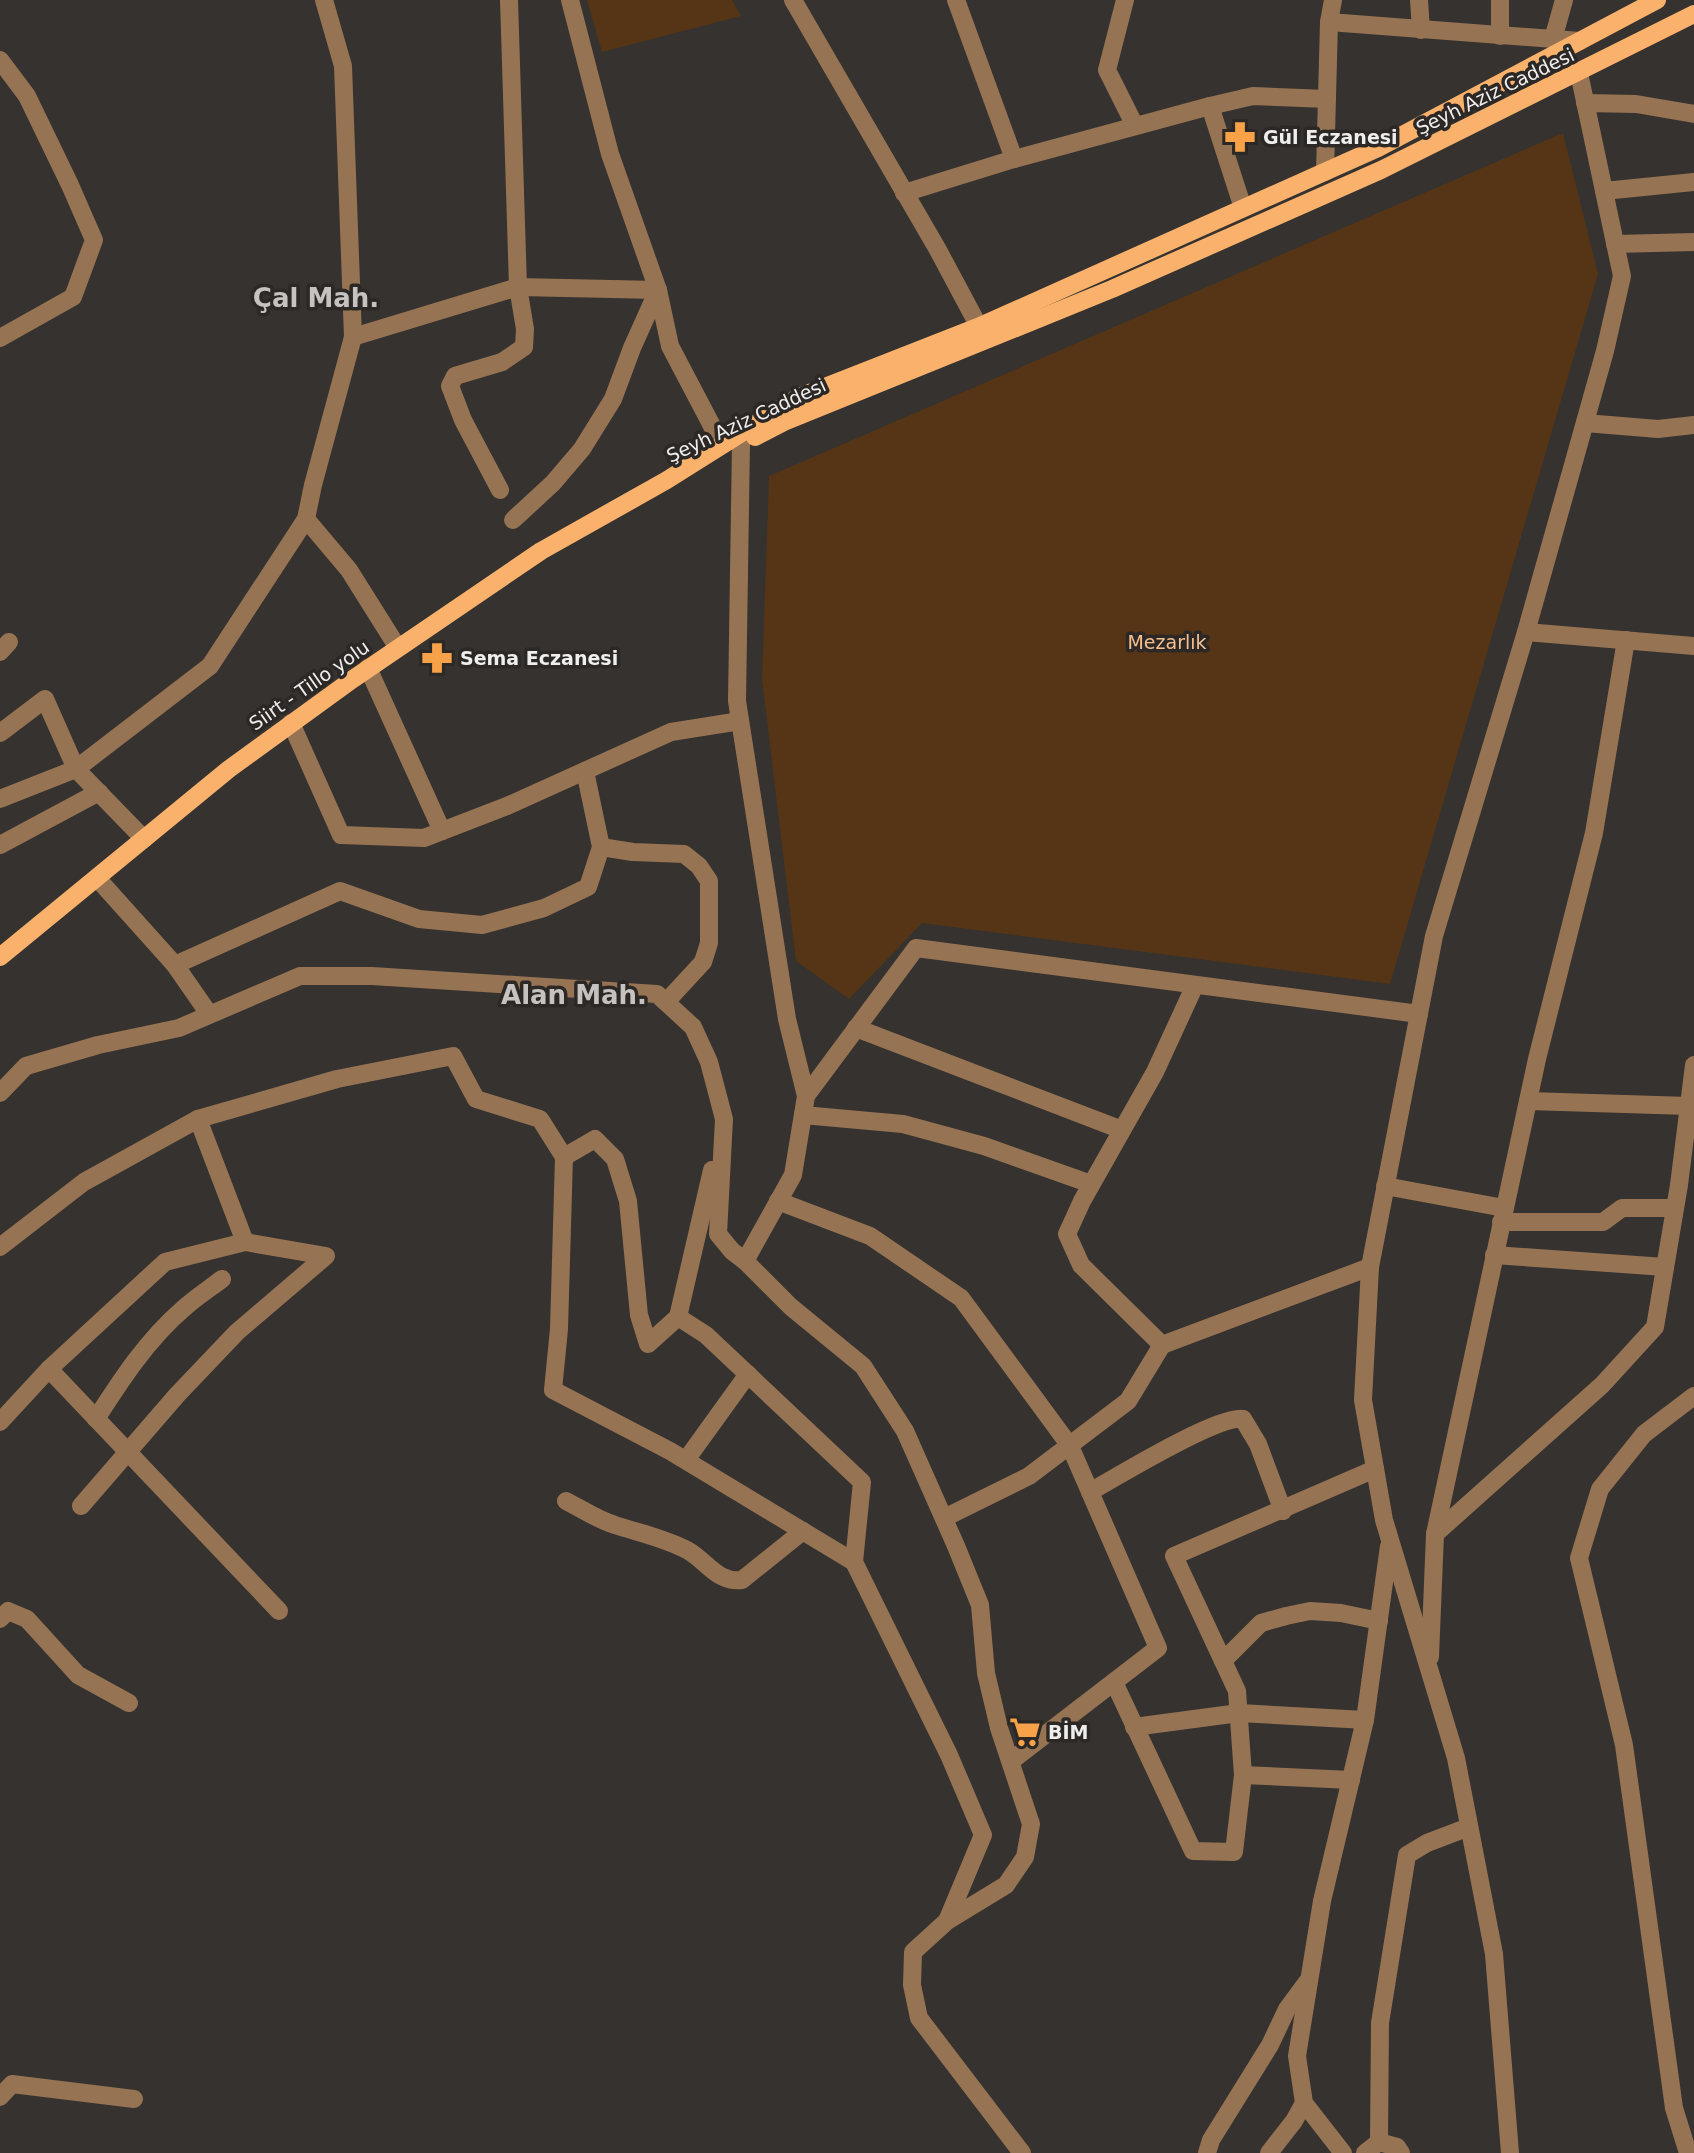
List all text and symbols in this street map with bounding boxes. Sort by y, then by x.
street label: Şeyh Aziz Caddesi [1412,43,1578,139]
pharmacy icon: Gül Eczanesi [1223,120,1257,154]
place label: Gül Eczanesi [1263,126,1398,148]
district label: Çal Mah. [253,283,379,313]
street label: Şeyh Aziz Caddesi [663,373,829,467]
park label: Mezarlık [1127,631,1207,653]
street label: Siirt - Tillo yolu [245,635,373,735]
pharmacy icon: Sema Eczanesi [420,641,454,675]
place label: Sema Eczanesi [460,647,618,669]
district label: Alan Mah. [501,980,647,1010]
supermarket icon: BİM [1008,1715,1042,1749]
place label: BİM [1048,1720,1088,1743]

